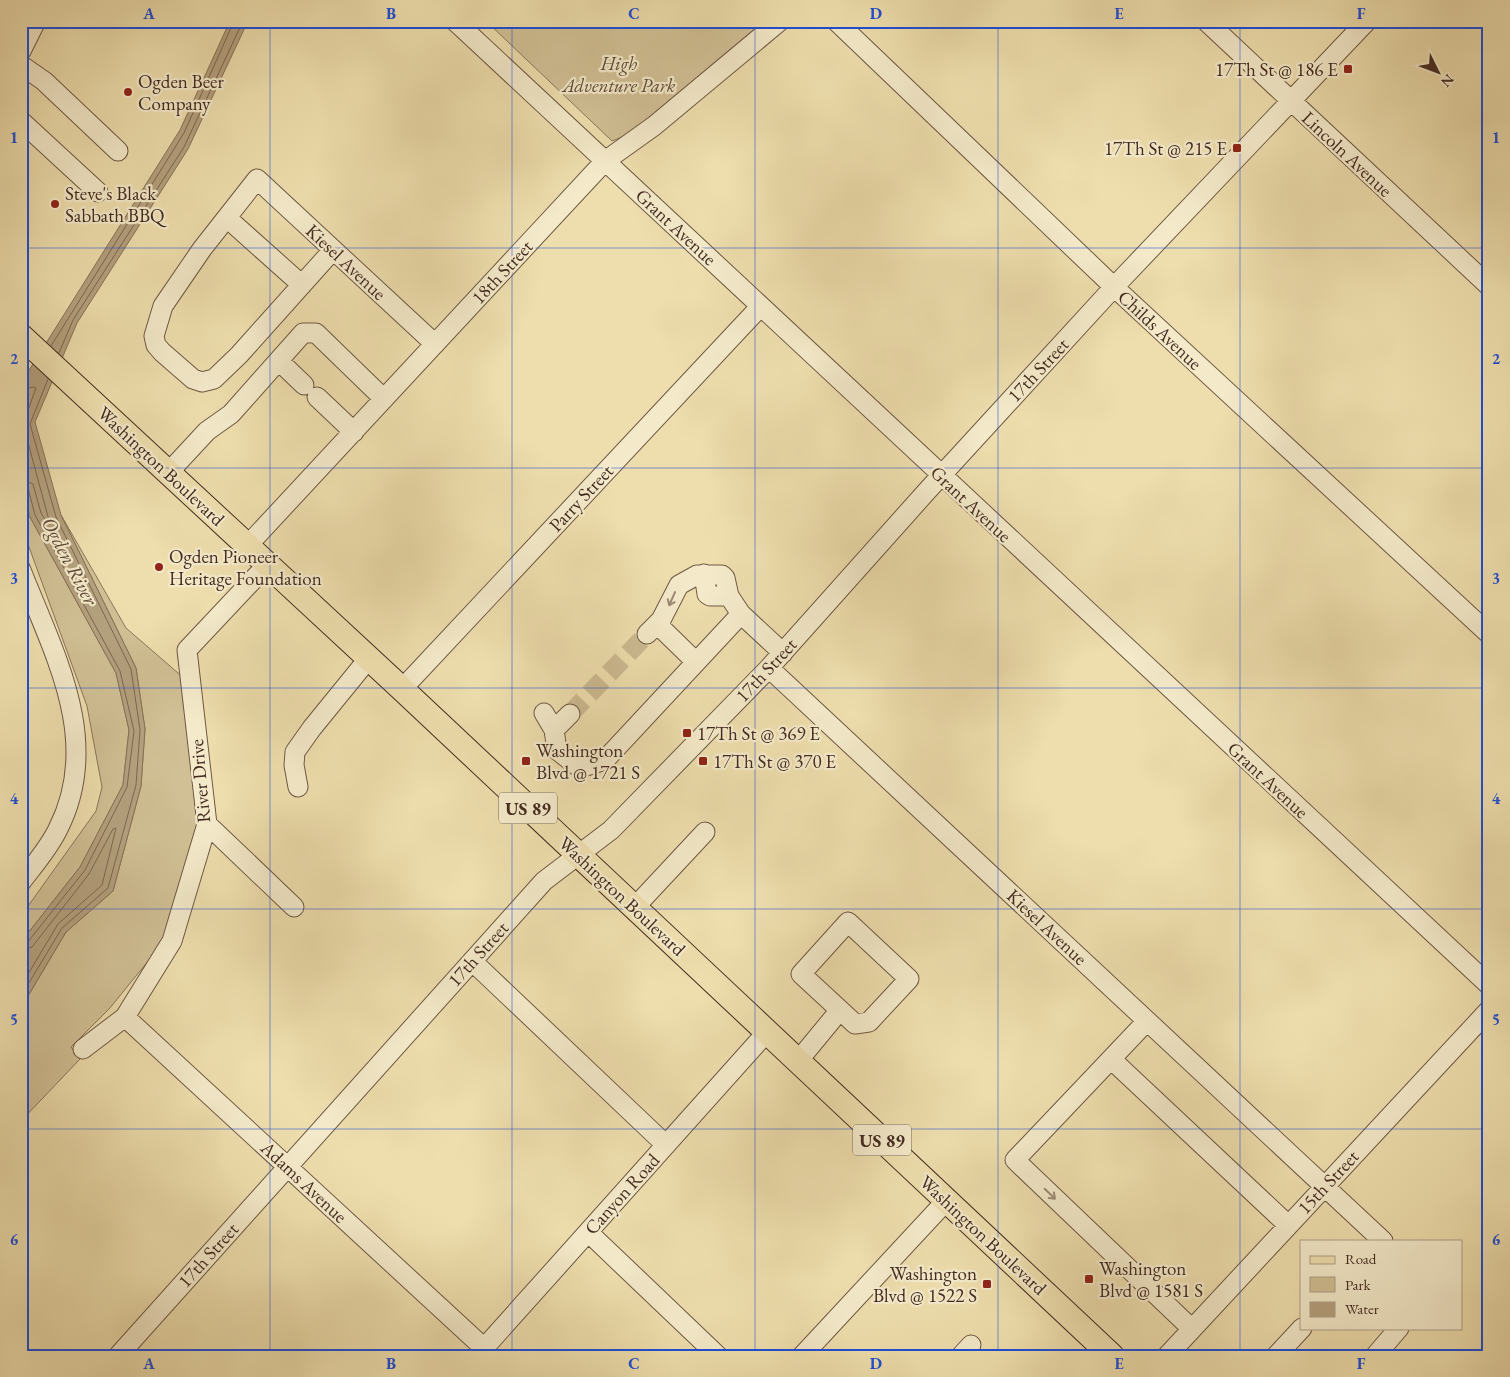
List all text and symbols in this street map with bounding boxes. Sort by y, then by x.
text: A [142,3,155,24]
text: B [386,3,396,24]
text: C [628,3,640,24]
text: D [870,3,882,24]
text: E [1114,3,1124,24]
text: F [1357,3,1366,24]
north arrow [1412,48,1462,98]
park label: High Adventure Park [560,51,676,98]
place label: 17Th St @ 186 E [1215,57,1338,82]
marker: 17Th St @ 186 E [1342,63,1354,75]
place label: Ogden Beer Company [138,69,224,116]
text: N [1437,70,1458,91]
marker: Ogden Beer Company [122,86,134,98]
street label: Lincoln Avenue [1296,106,1398,202]
text: 1 [10,127,18,148]
text: 1 [1492,127,1500,148]
place label: 17Th St @ 215 E [1104,136,1227,161]
marker: 17Th St @ 215 E [1231,142,1243,154]
place label: Steve's Black Sabbath BBQ [65,181,167,228]
street label: Grant Avenue [630,183,722,271]
marker: Steve's Black Sabbath BBQ [49,198,61,210]
street label: Kiesel Avenue [300,218,392,306]
street label: 18th Street [466,234,538,310]
street label: Childs Avenue [1113,285,1207,375]
street label: 17th Street [1002,332,1074,408]
text: 2 [10,348,19,369]
text: 2 [1492,348,1501,369]
street label: Washington Boulevard [92,400,230,532]
street label: Parry Street [543,459,619,537]
street label: Grant Avenue [925,460,1017,548]
water label: Ogden River [36,512,105,611]
place label: Ogden Pioneer Heritage Foundation [169,544,322,591]
marker: Ogden Pioneer Heritage Foundation [153,561,165,573]
text: 3 [10,568,18,589]
text: 3 [1492,568,1500,589]
one-way arrow [666,591,676,606]
street label: 17th Street [730,632,802,708]
place label: 17Th St @ 369 E [697,721,820,746]
marker: 17Th St @ 369 E [681,727,693,739]
street label: Grant Avenue [1222,736,1314,824]
street label: River Drive [184,738,216,824]
place label: Washington Blvd @ 1721 S [536,738,640,785]
place label: 17Th St @ 370 E [713,749,836,774]
marker: Washington Blvd @ 1721 S [520,755,532,767]
marker: 17Th St @ 370 E [697,755,709,767]
text: 4 [10,788,19,809]
text: 4 [1492,788,1501,809]
road number: US 89 [499,792,557,824]
street label: Washington Boulevard [553,830,691,962]
street label: Kiesel Avenue [1001,883,1093,971]
street label: 17th Street [442,916,514,992]
text: 5 [10,1009,18,1030]
text: 5 [1492,1009,1500,1030]
road number: US 89 [853,1124,911,1156]
street label: Adams Avenue [255,1135,353,1229]
street label: 15th Street [1292,1144,1364,1220]
street label: Canyon Road [579,1148,665,1240]
street label: Washington Boulevard [914,1169,1052,1301]
one-way arrow [1044,1188,1057,1200]
street label: 17th Street [172,1217,244,1293]
text: 6 [10,1229,19,1250]
text: 6 [1492,1229,1501,1250]
legend [1300,1240,1462,1330]
text: Road [1345,1249,1377,1268]
place label: Washington Blvd @ 1581 S [1099,1256,1203,1303]
place label: Washington Blvd @ 1522 S [873,1261,977,1308]
marker: Washington Blvd @ 1581 S [1083,1273,1095,1285]
text: Park [1345,1275,1372,1294]
marker: Washington Blvd @ 1522 S [981,1278,993,1290]
text: Water [1345,1299,1379,1318]
text: A [142,1353,155,1374]
text: B [386,1353,396,1374]
text: C [628,1353,640,1374]
text: D [870,1353,882,1374]
text: E [1114,1353,1124,1374]
text: F [1357,1353,1366,1374]

